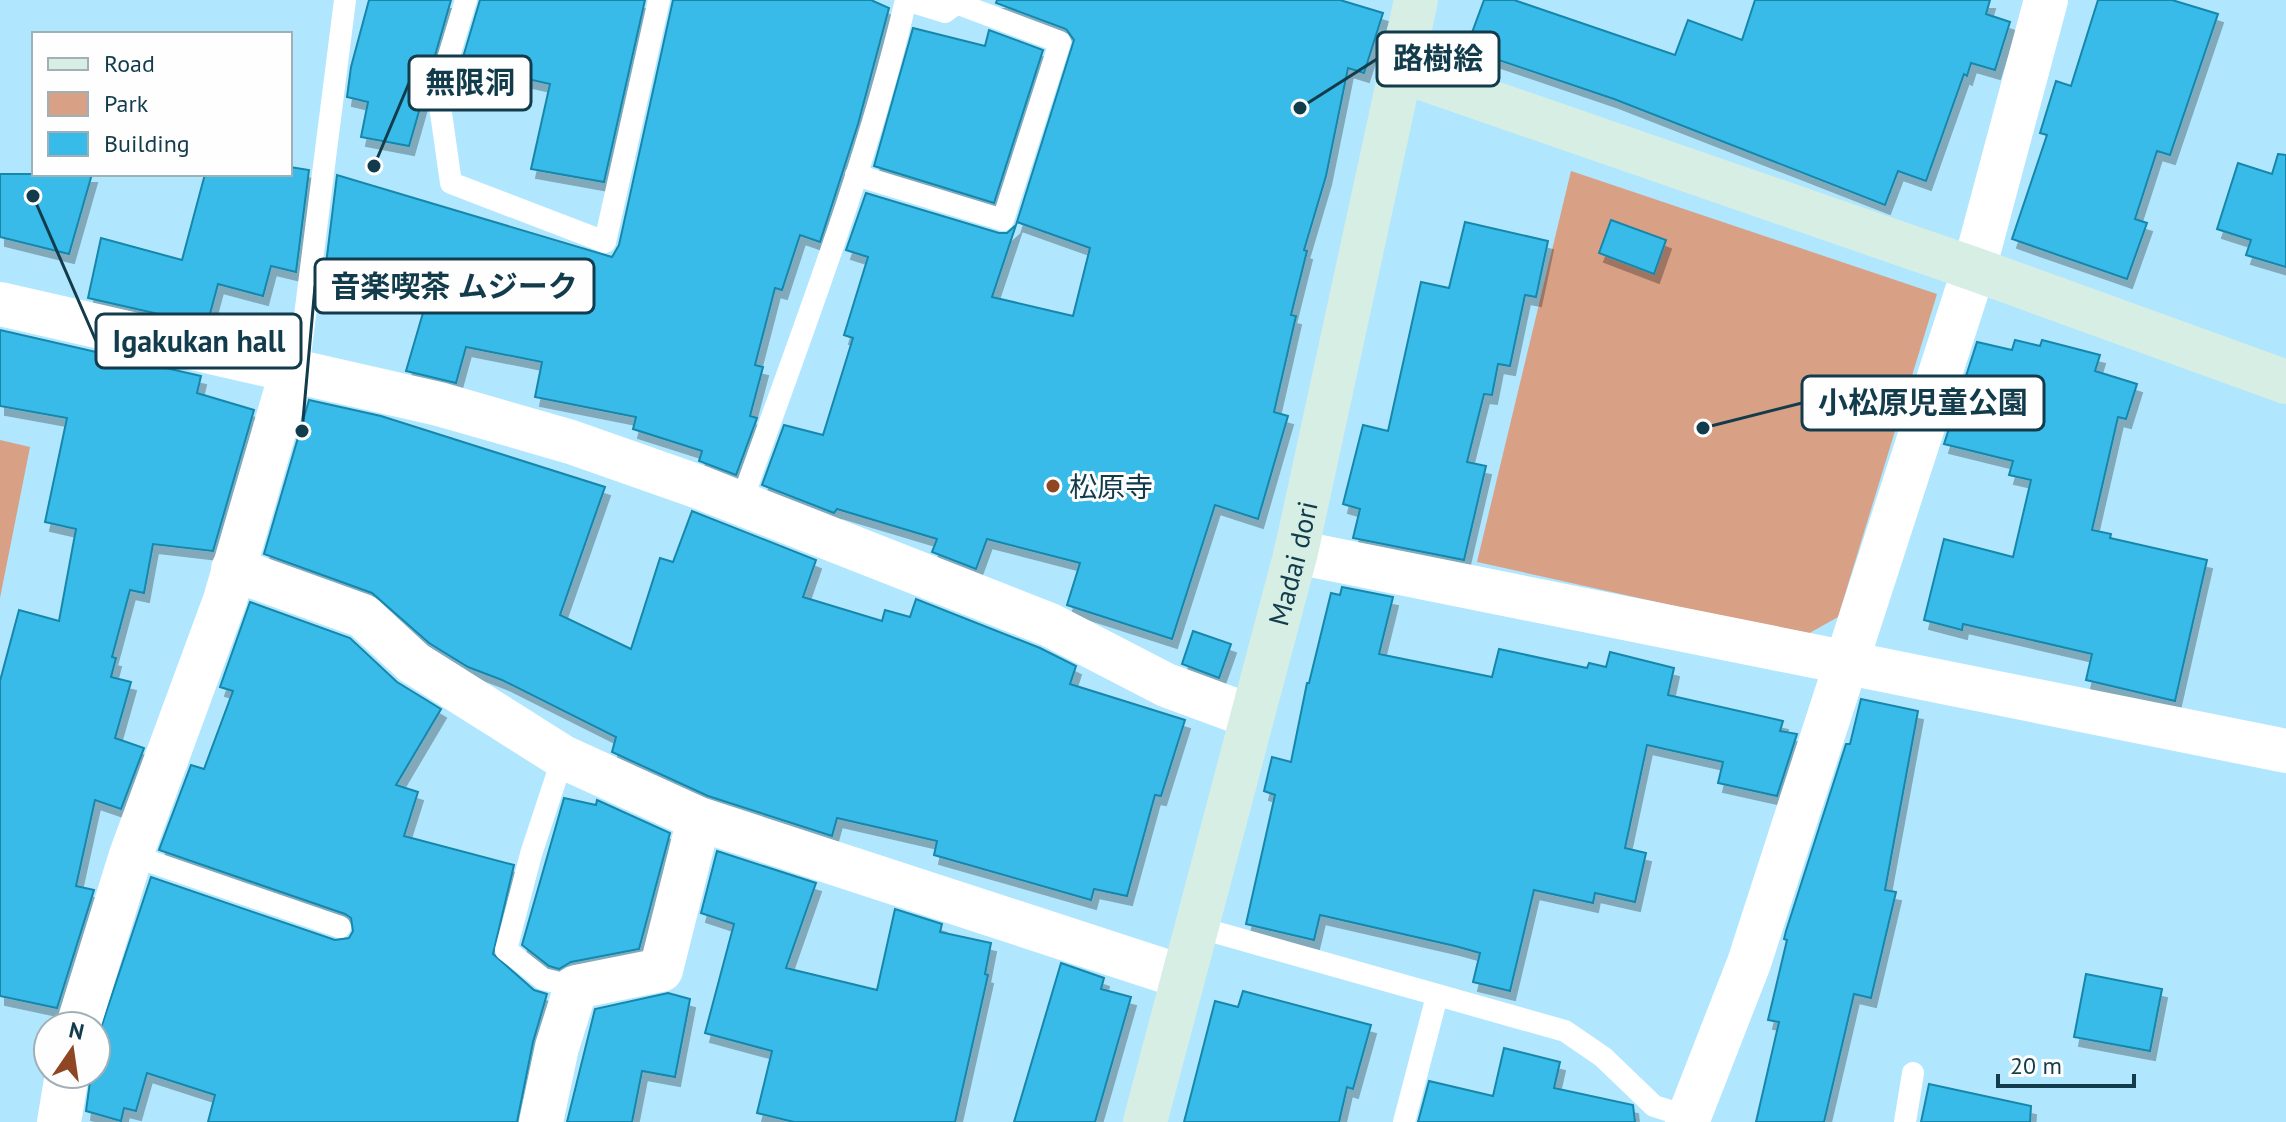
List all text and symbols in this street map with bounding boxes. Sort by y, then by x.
legend [32,32,292,176]
callout: 路樹絵 [1377,32,1499,86]
text: 路樹絵 [1393,38,1483,77]
text: Road [104,48,155,79]
callout: 無限洞 [409,56,531,110]
text: 無限洞 [425,62,515,101]
text: Park [104,88,149,119]
text: Building [104,128,190,159]
callout: 音楽喫茶 ムジーク [315,259,594,313]
text: 音楽喫茶 ムジーク [330,266,578,305]
callout: Igakukan hall [96,314,301,368]
text: Igakukan hall [113,321,286,360]
callout: 小松原児童公園 [1802,376,2044,430]
text: 小松原児童公園 [1818,382,2028,421]
place label: 松原寺 [1069,468,1153,505]
marker: 松原寺 [1044,477,1062,495]
street label: Madai dori [1259,497,1325,629]
north arrow [32,1010,112,1090]
text: N [66,1015,87,1046]
scale bar [1998,1038,2134,1088]
text: 20 m [2010,1050,2062,1081]

